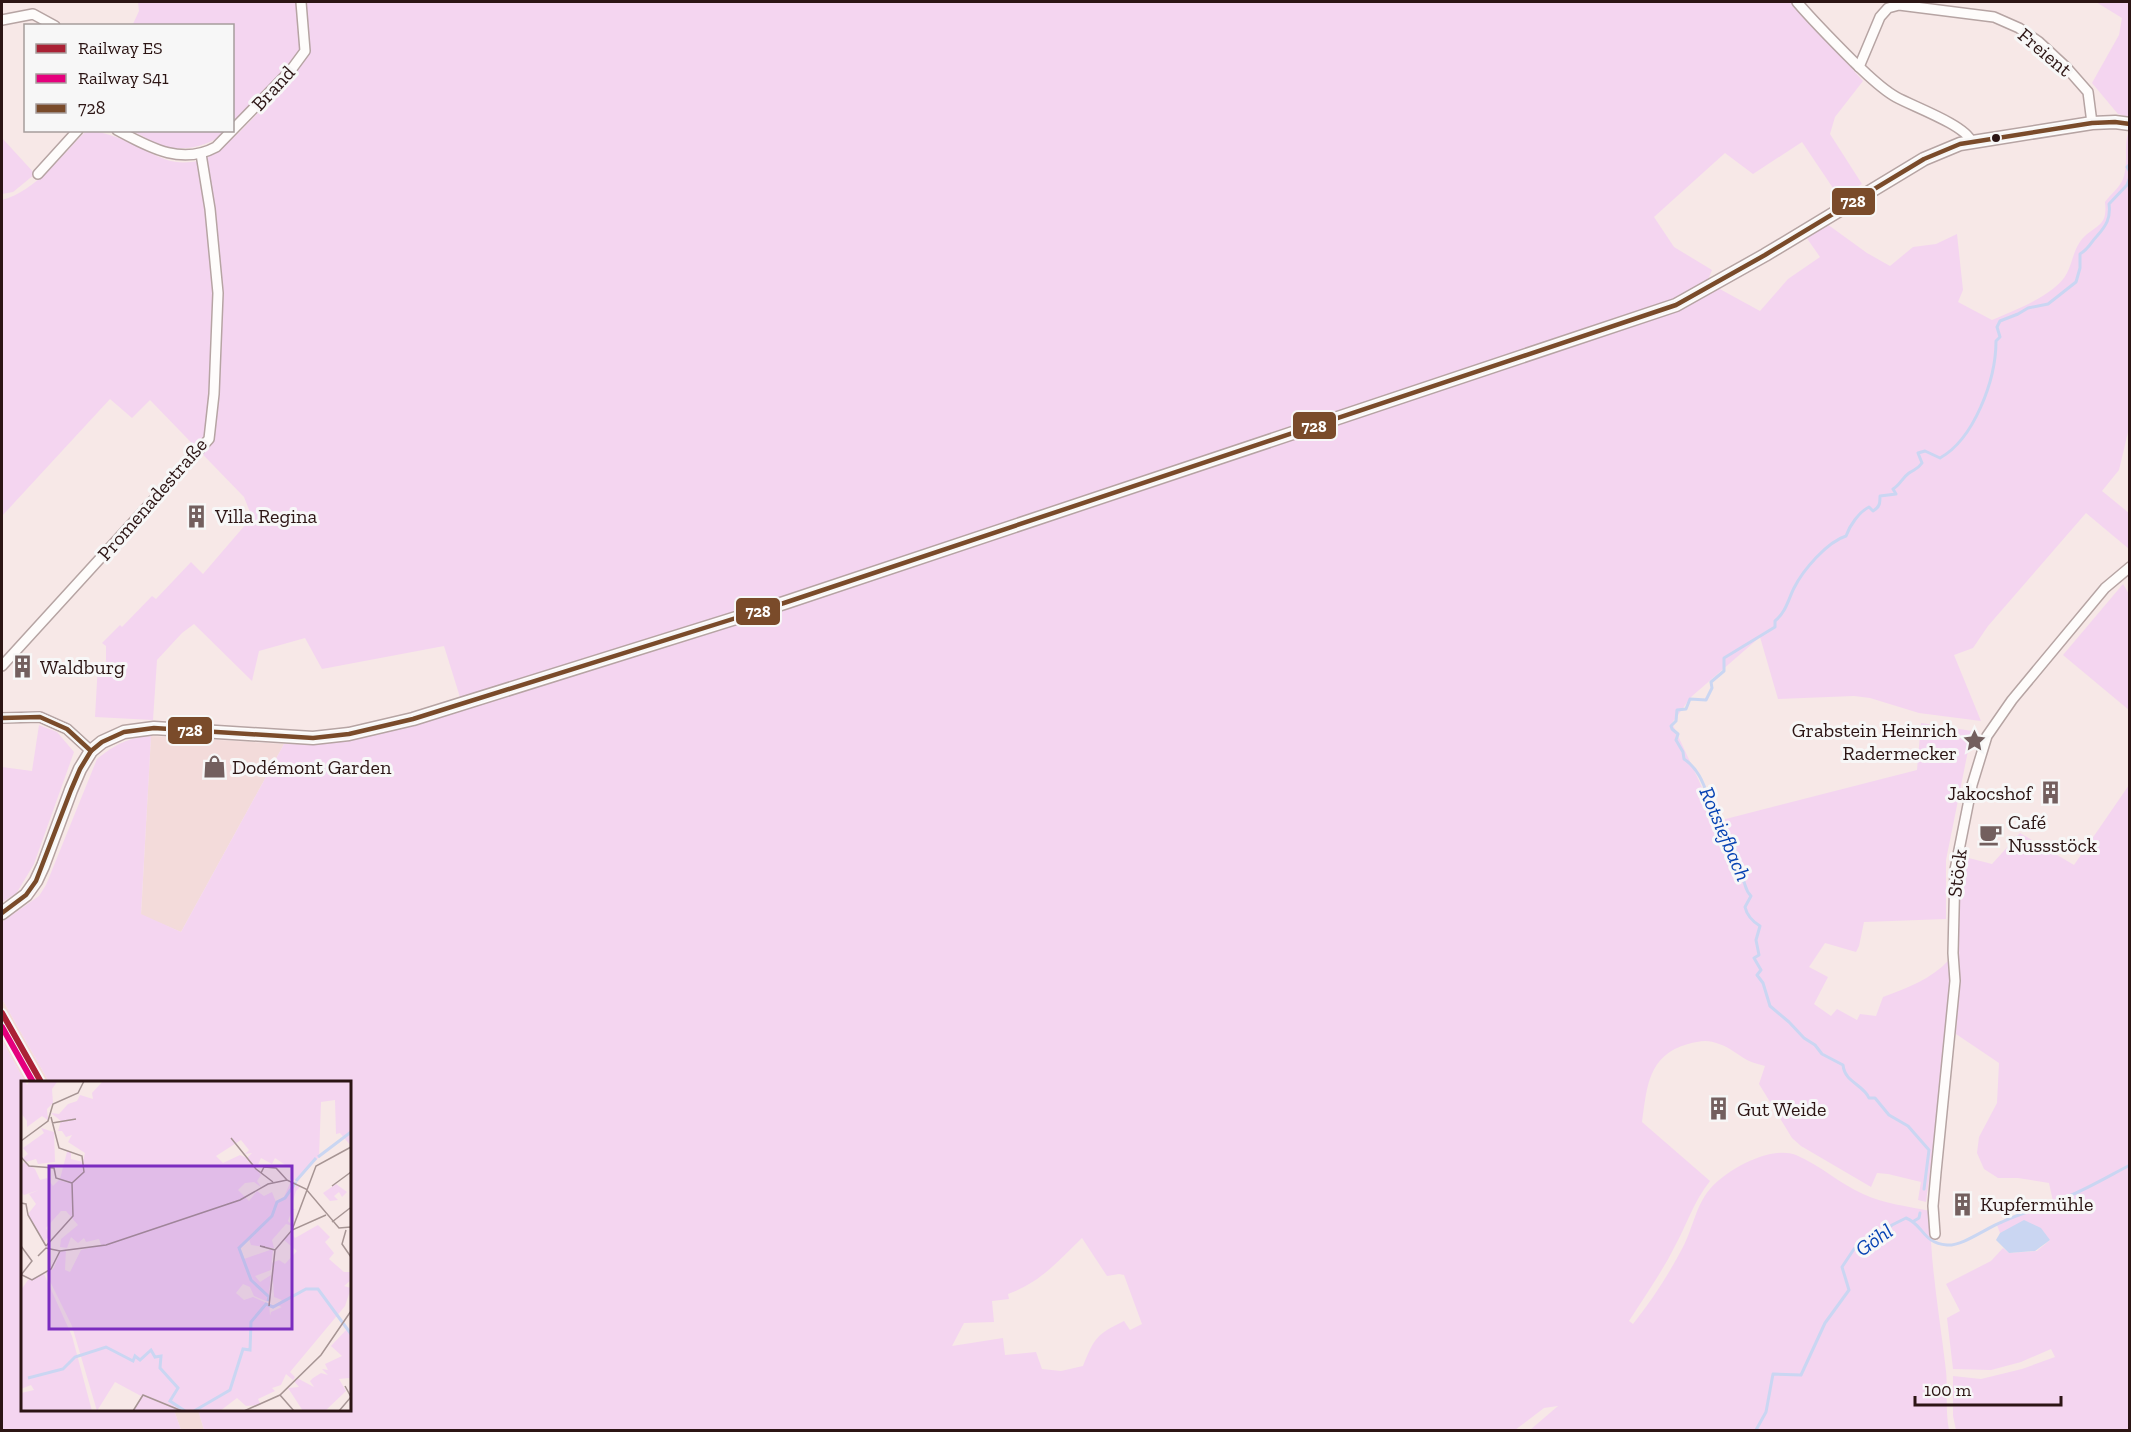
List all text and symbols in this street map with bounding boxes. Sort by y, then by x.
street label: Freient [2013,23,2077,82]
legend [24,24,234,132]
text: Railway ES [78,37,163,59]
street label: Brand [246,61,300,115]
text: Railway S41 [78,67,169,89]
text: 728 [78,97,105,119]
unlabelled marker [1990,132,2002,144]
line badge: 728 [1831,187,1876,216]
text: 728 [1840,192,1866,211]
line badge: 728 [1292,411,1337,440]
text: 728 [1301,417,1327,436]
street label: Promenadestraße [92,433,212,565]
building icon: Villa Regina [184,503,210,529]
place label: Villa Regina [214,504,318,528]
line badge: 728 [735,597,781,626]
text: 728 [745,602,771,621]
building icon: Waldburg [9,654,35,680]
place label: Waldburg [40,655,125,679]
line badge: 728 [167,716,213,745]
place label: Grabstein Heinrich Radermecker [1792,718,1958,765]
text: 728 [177,721,203,740]
place icon: Grabstein Heinrich Radermecker [1962,728,1988,754]
shop icon: Dodémont Garden [201,754,227,780]
place label: Dodémont Garden [232,755,392,779]
building icon: Jakocshof [2037,780,2063,806]
place label: Jakocshof [1948,781,2034,805]
water label: Rotsiefbach [1694,783,1756,885]
place label: Café Nussstöck [2008,810,2098,857]
cafe icon: Café Nussstöck [1977,821,2003,847]
street label: Stöck [1942,847,1972,898]
inset map [21,1081,351,1411]
building icon: Gut Weide [1706,1096,1732,1122]
place label: Gut Weide [1737,1097,1826,1121]
building icon: Kupfermühle [1949,1191,1975,1217]
place label: Kupfermühle [1980,1192,2093,1216]
water label: Göhl [1850,1218,1897,1261]
scale bar [1915,1369,2060,1407]
text: 100 m [1924,1379,1972,1401]

